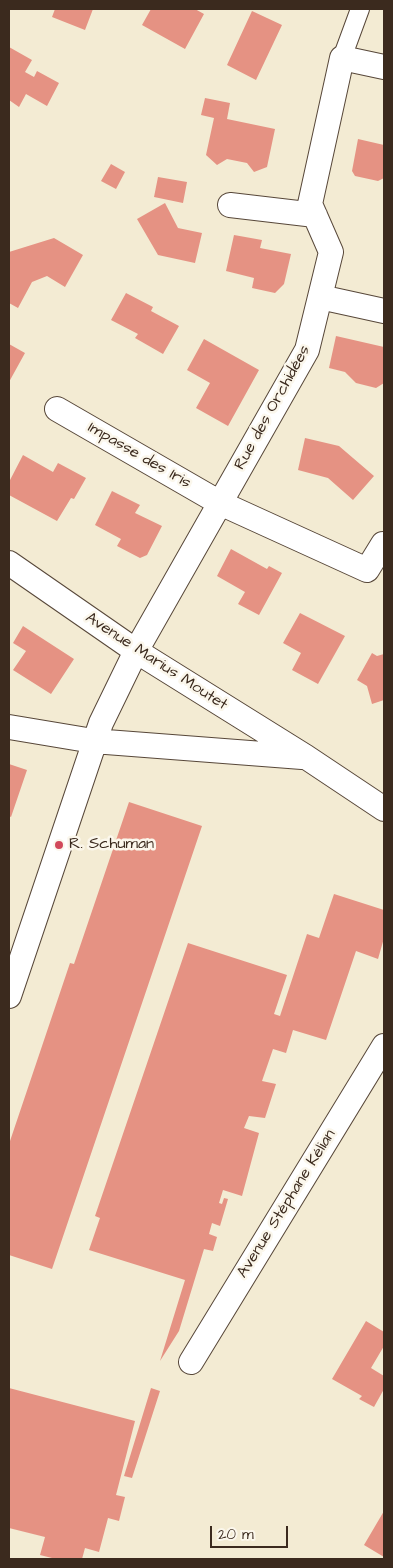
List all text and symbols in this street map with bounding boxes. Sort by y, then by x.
street label: Rue des Orchidées [231,342,315,474]
street label: Impasse des Iris [84,419,194,493]
street label: Avenue Marius Moutet [81,609,231,715]
place label: R. Schuman [69,835,154,855]
marker: R. Schuman [53,839,65,851]
street label: Avenue Stéphane Kélian [233,1126,341,1282]
scale bar [213,1516,290,1548]
text: 20 m [218,1524,254,1545]

